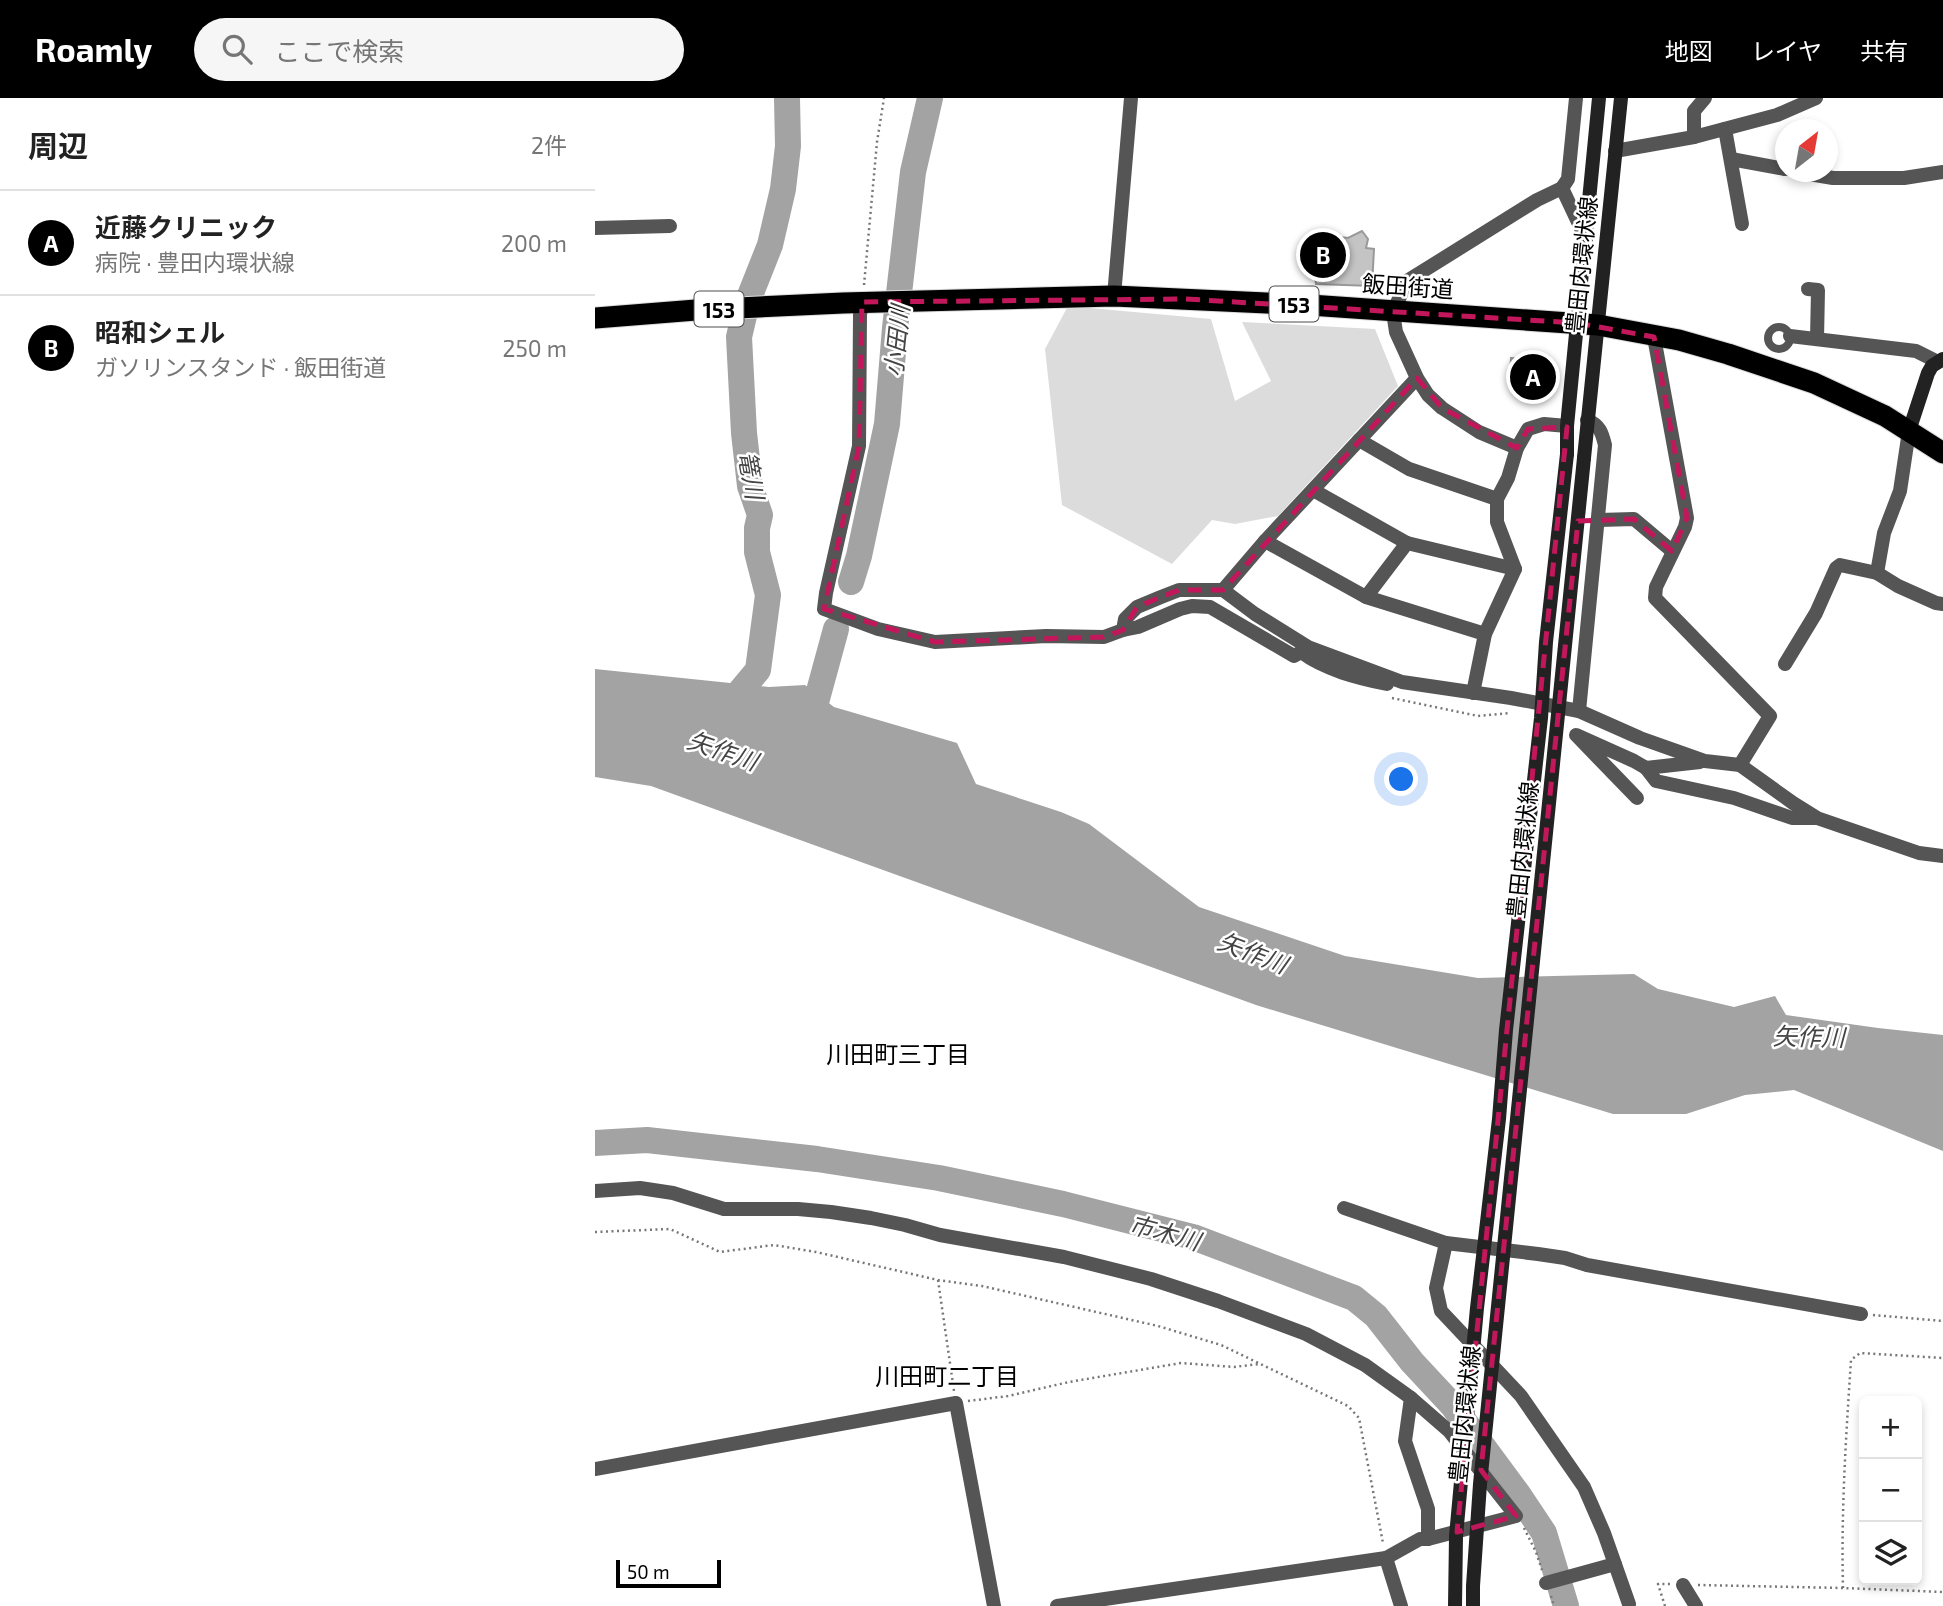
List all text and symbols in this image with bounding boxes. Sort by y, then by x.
search box [194,18,684,81]
text: Roamly [35,29,152,69]
icon: search [218,30,256,68]
text: ここで検索 [274,35,404,66]
text: 地図 [1665,36,1713,65]
text: レイヤ [1751,36,1822,65]
text: 共有 [1860,36,1908,65]
north arrow [1775,119,1838,182]
text: 周辺 [28,127,88,163]
text: 2件 [531,131,567,159]
street label: 豊田内環状線 [1560,195,1602,335]
text: 近藤クリニック [95,211,277,242]
text: A [43,229,59,257]
text: 200 m [501,229,567,257]
pin: B [1300,229,1346,281]
text: 病院 · 豊田内環状線 [95,248,295,276]
street label: 飯田街道 [1361,269,1455,303]
road number: 153 [1269,286,1319,322]
road number: 153 [695,292,743,326]
water label: 小田川 [878,301,914,378]
text: 昭和シェル [95,316,225,347]
text: B [44,334,58,362]
text: 250 m [503,334,567,362]
pin: A [1510,351,1556,403]
text: ガソリンスタンド · 飯田街道 [95,353,386,381]
water label: 篭川 [734,449,771,504]
water label: 矢作川 [684,725,765,776]
your location [1384,762,1418,796]
street label: 豊田内環状線 [1501,780,1543,920]
water label: 矢作川 [1214,926,1295,980]
water label: 矢作川 [1773,1021,1848,1051]
district label: 川田町三丁目 [826,1039,970,1068]
water label: 市木川 [1126,1209,1206,1256]
street label: 豊田内環状線 [1443,1344,1485,1484]
district label: 川田町二丁目 [875,1361,1019,1390]
map controls [1859,1396,1922,1585]
button: + [1859,1396,1922,1459]
button: − [1859,1459,1922,1522]
button: layers [1859,1522,1922,1585]
scale bar [616,1557,721,1589]
text: 50 m [627,1560,670,1583]

